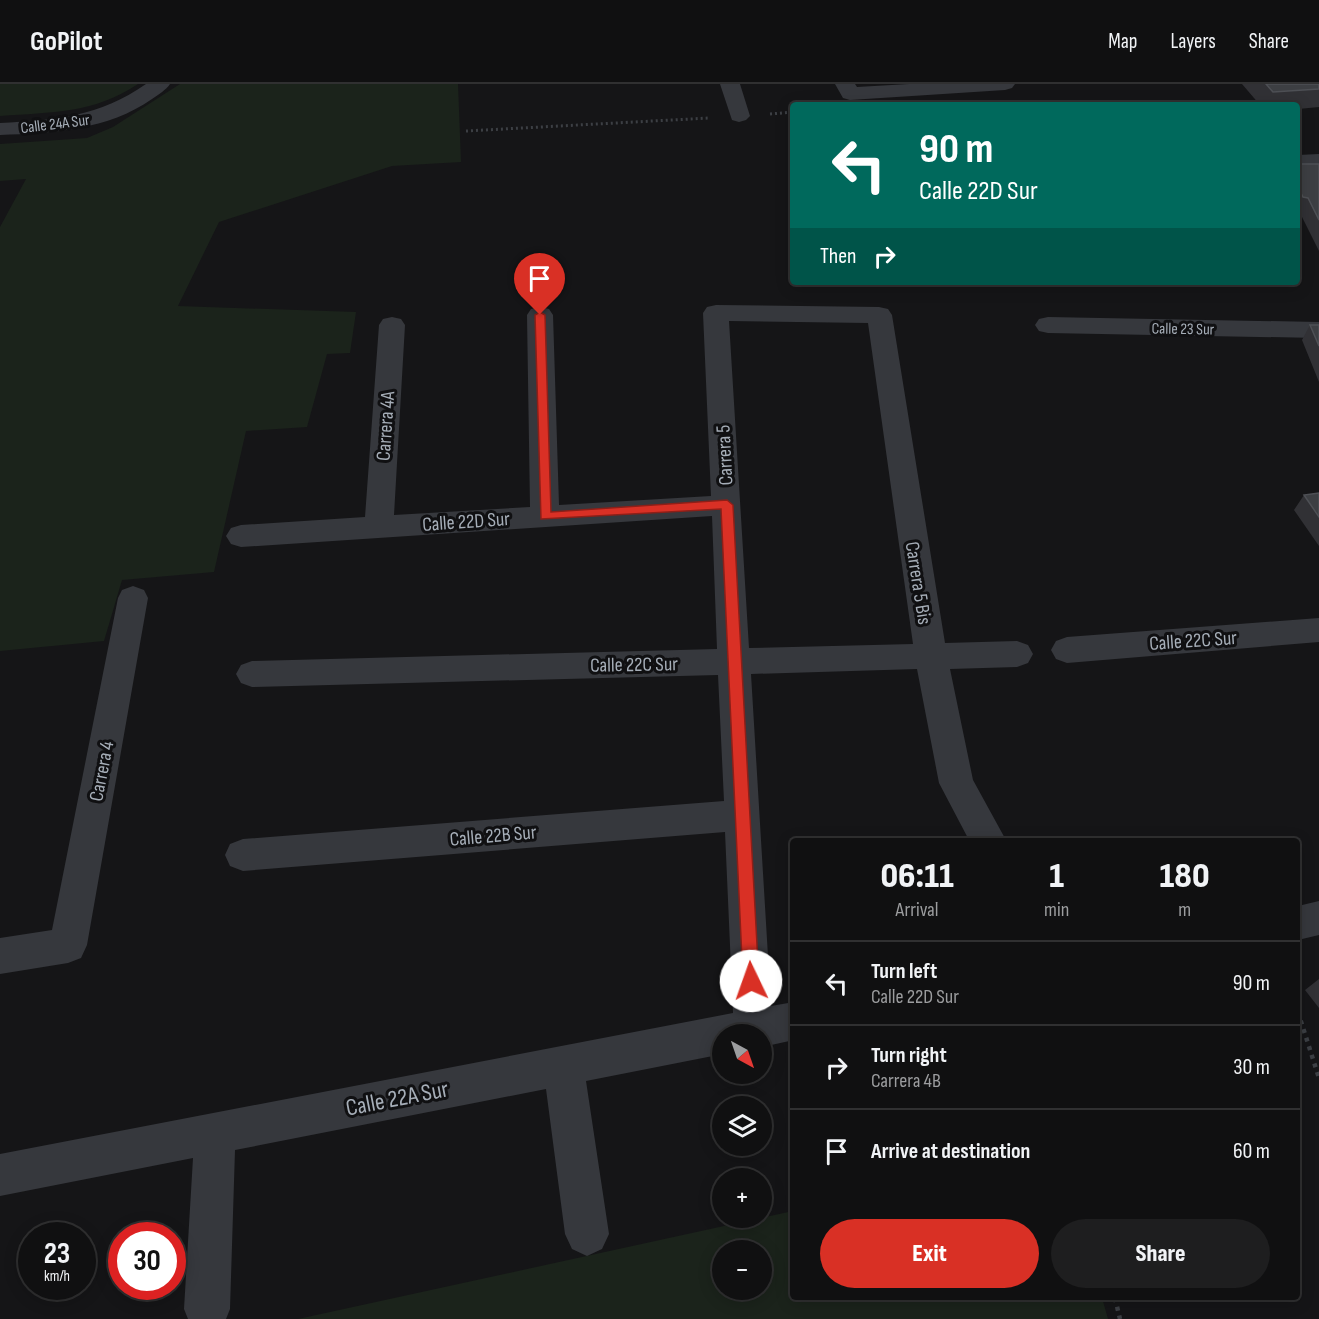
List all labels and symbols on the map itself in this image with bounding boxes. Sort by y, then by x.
street label: Calle 24A Sur [20,111,91,138]
pin [514,253,565,315]
street label: Calle 23 Sur [1152,319,1215,340]
street label: Carrera 4A [372,390,400,462]
street label: Carrera 5 [711,424,739,486]
street label: Calle 22D Sur [421,507,511,537]
street label: Carrera 5 Bis [900,540,936,626]
street label: Calle 22C Sur [1148,626,1238,656]
street label: Calle 22C Sur [590,652,678,678]
street label: Carrera 4 [84,739,120,803]
street label: Calle 22B Sur [449,820,538,852]
position arrow [719,949,783,1013]
north arrow [712,1024,772,1084]
street label: Calle 22A Sur [343,1074,451,1123]
speed limit sign: 30 [108,1222,186,1300]

